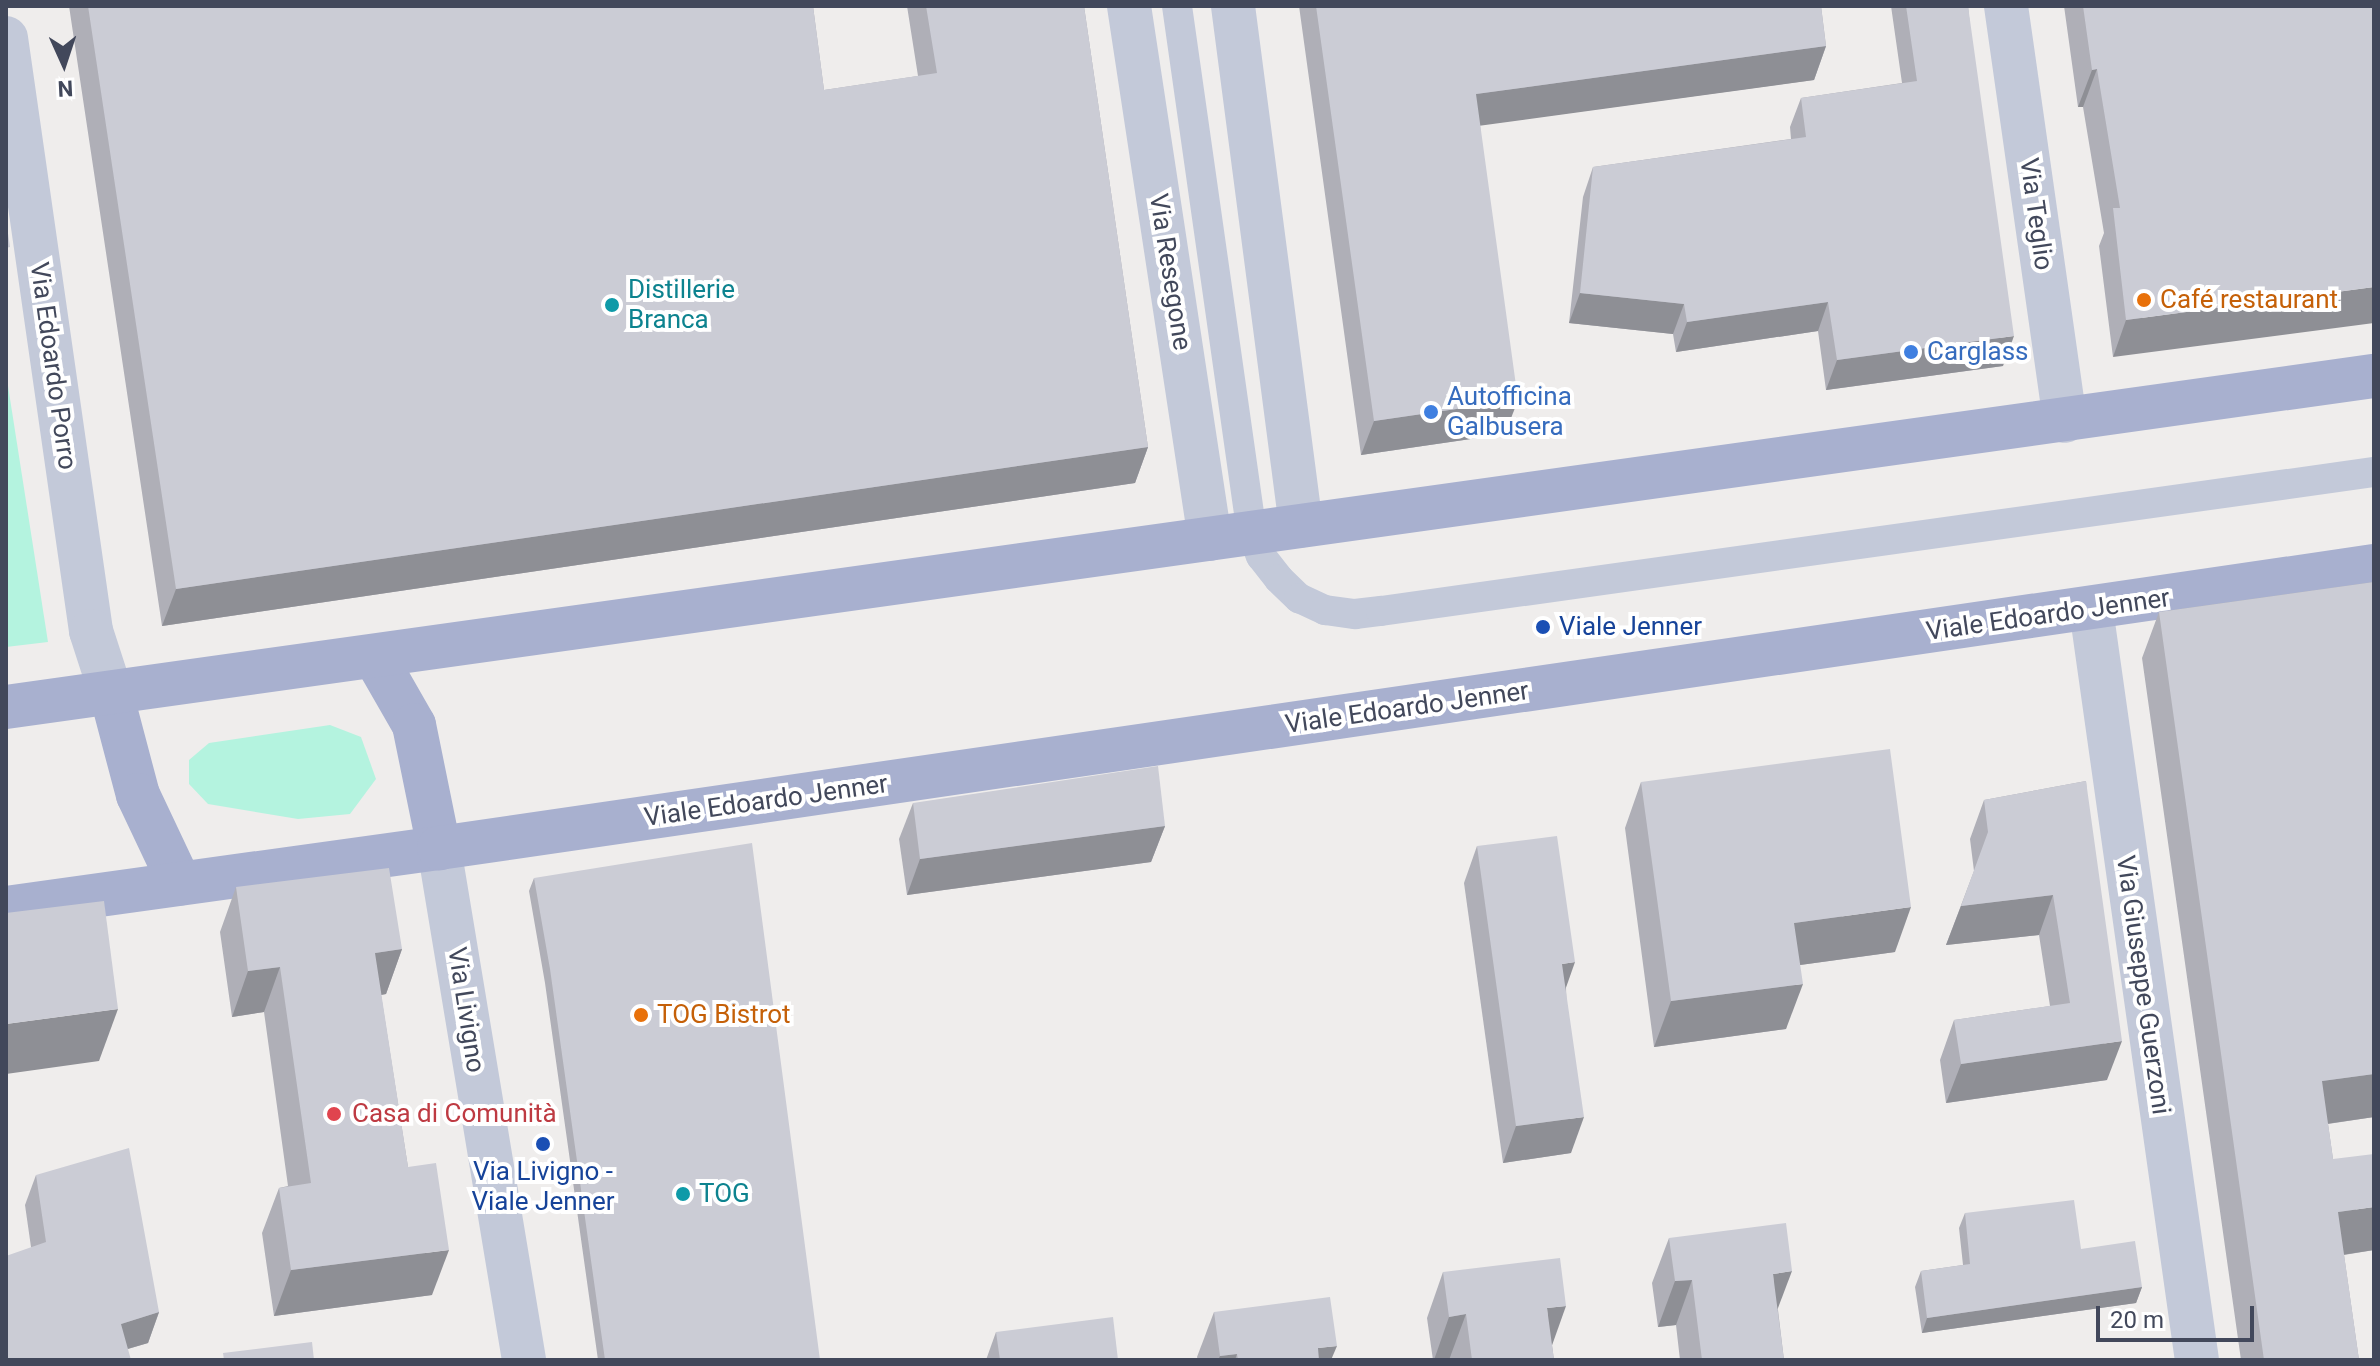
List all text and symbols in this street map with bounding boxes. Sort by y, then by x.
north arrow [24,24,104,104]
text: N [57,76,74,101]
street label: Via Teglio [2013,156,2059,272]
street label: Via Resegone [1142,192,1198,352]
street label: Via Edoardo Porro [23,260,83,472]
place label: Distillerie Branca [628,274,735,336]
place label: Café restaurant [2160,284,2338,316]
marker: Café restaurant [2135,291,2153,309]
marker: Distillerie Branca [603,296,621,314]
place label: Carglass [1927,336,2029,368]
marker: Carglass [1902,343,1920,361]
place label: Autofficina Galbusera [1447,381,1572,442]
marker: Autofficina Galbusera [1422,403,1440,421]
street label: Viale Edoardo Jenner [1924,582,2172,648]
place label: Viale Jenner [1559,611,1702,643]
marker: Viale Jenner [1534,618,1552,636]
street label: Viale Edoardo Jenner [1283,675,1531,741]
street label: Viale Edoardo Jenner [642,768,890,834]
street label: Via Giuseppe Guerzoni [2109,853,2177,1117]
street label: Via Livigno [441,945,491,1075]
place label: TOG Bistrot [657,999,791,1031]
marker: TOG Bistrot [632,1006,650,1024]
place label: Casa di Comunità [352,1098,557,1130]
marker: Casa di Comunità [323,1103,345,1125]
marker: Via Livigno - Viale Jenner [534,1135,552,1153]
place label: Via Livigno - Viale Jenner [471,1156,615,1218]
place label: TOG [699,1178,750,1210]
marker: TOG [674,1185,692,1203]
scale bar [2100,1290,2258,1340]
text: 20 m [2110,1306,2164,1334]

